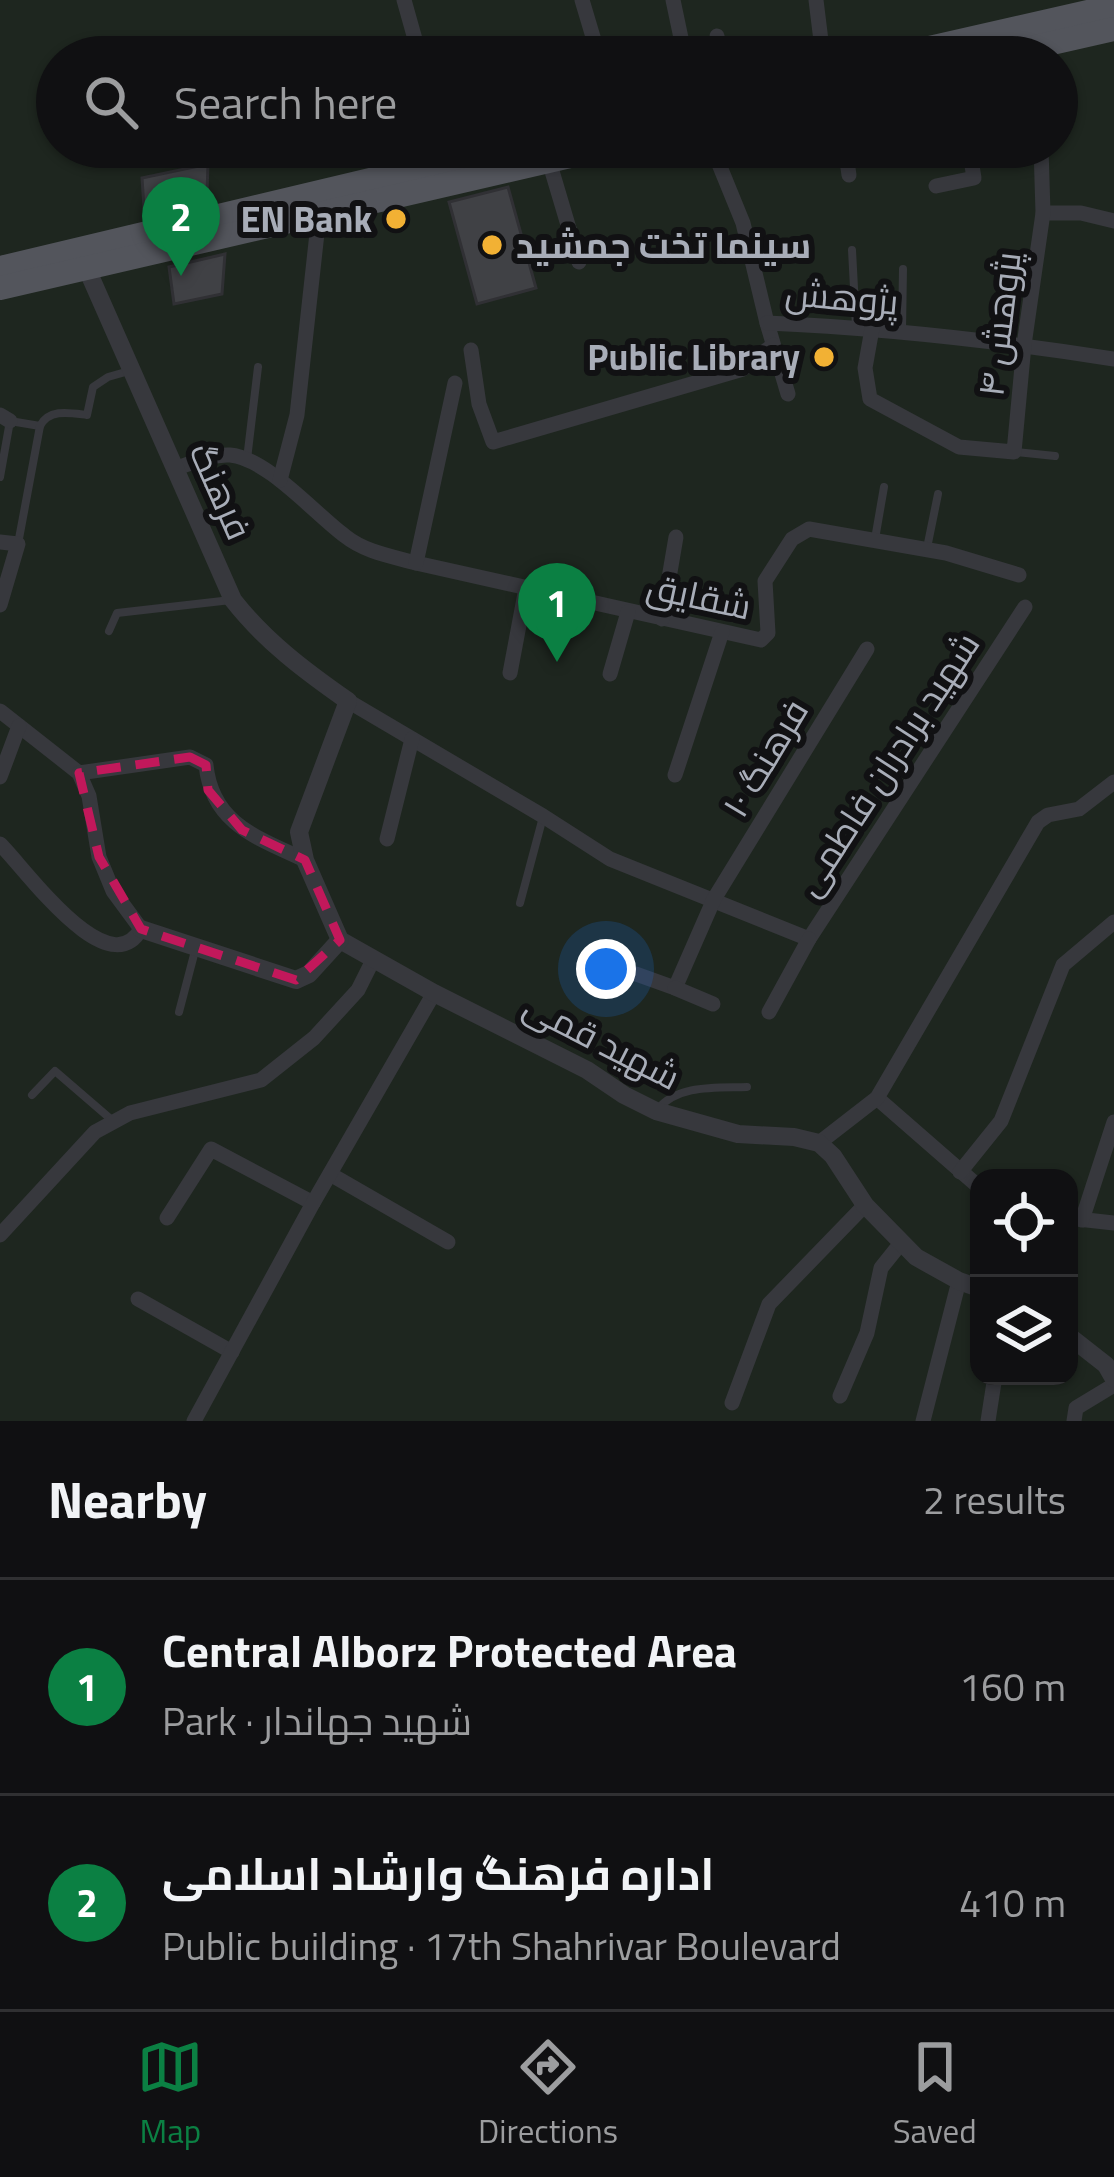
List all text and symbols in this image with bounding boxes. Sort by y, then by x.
search box [36,36,1078,168]
text: Search here [174,68,397,136]
icon: search [78,69,144,135]
pin: 2 [142,177,220,276]
place label: EN Bank [240,191,372,246]
marker: EN Bank [383,206,409,232]
place label: سینما تخت جمشید [516,217,811,272]
marker: سینما تخت جمشید [479,232,505,258]
street label: پژوهش ۴ [962,248,1035,399]
street label: پژوهش [783,264,901,329]
place label: Public Library [587,329,800,384]
marker: Public Library [811,344,837,370]
street label: فرهنگ [176,433,267,548]
street label: شقایق [642,558,756,633]
pin: 1 [518,563,596,662]
street label: شهید برادران فاطمی [780,621,993,907]
street label: فرهنگ ۱۰ [708,688,821,827]
your location [576,939,636,999]
street label: شهید قمی [514,978,690,1103]
map controls [970,1169,1078,1385]
button: locate [970,1169,1078,1277]
button: layers [970,1277,1078,1385]
text: Nearby [48,1460,207,1538]
text: 2 results [923,1470,1066,1529]
text: Central Alborz Protected Area [162,1616,737,1684]
text: 1 [76,1657,98,1716]
text: 160 m [959,1657,1066,1716]
text: Park · شهید جهاندار [162,1691,472,1750]
text: اداره فرهنگ وارشاد اسلامی [162,1839,714,1907]
text: 2 [76,1873,98,1932]
text: 410 m [959,1873,1066,1932]
text: Public building · 17th Shahrivar Boulevard [162,1916,841,1975]
tab: Map [137,2034,203,2156]
tab: Directions [478,2034,618,2156]
tab: Saved [893,2034,977,2156]

